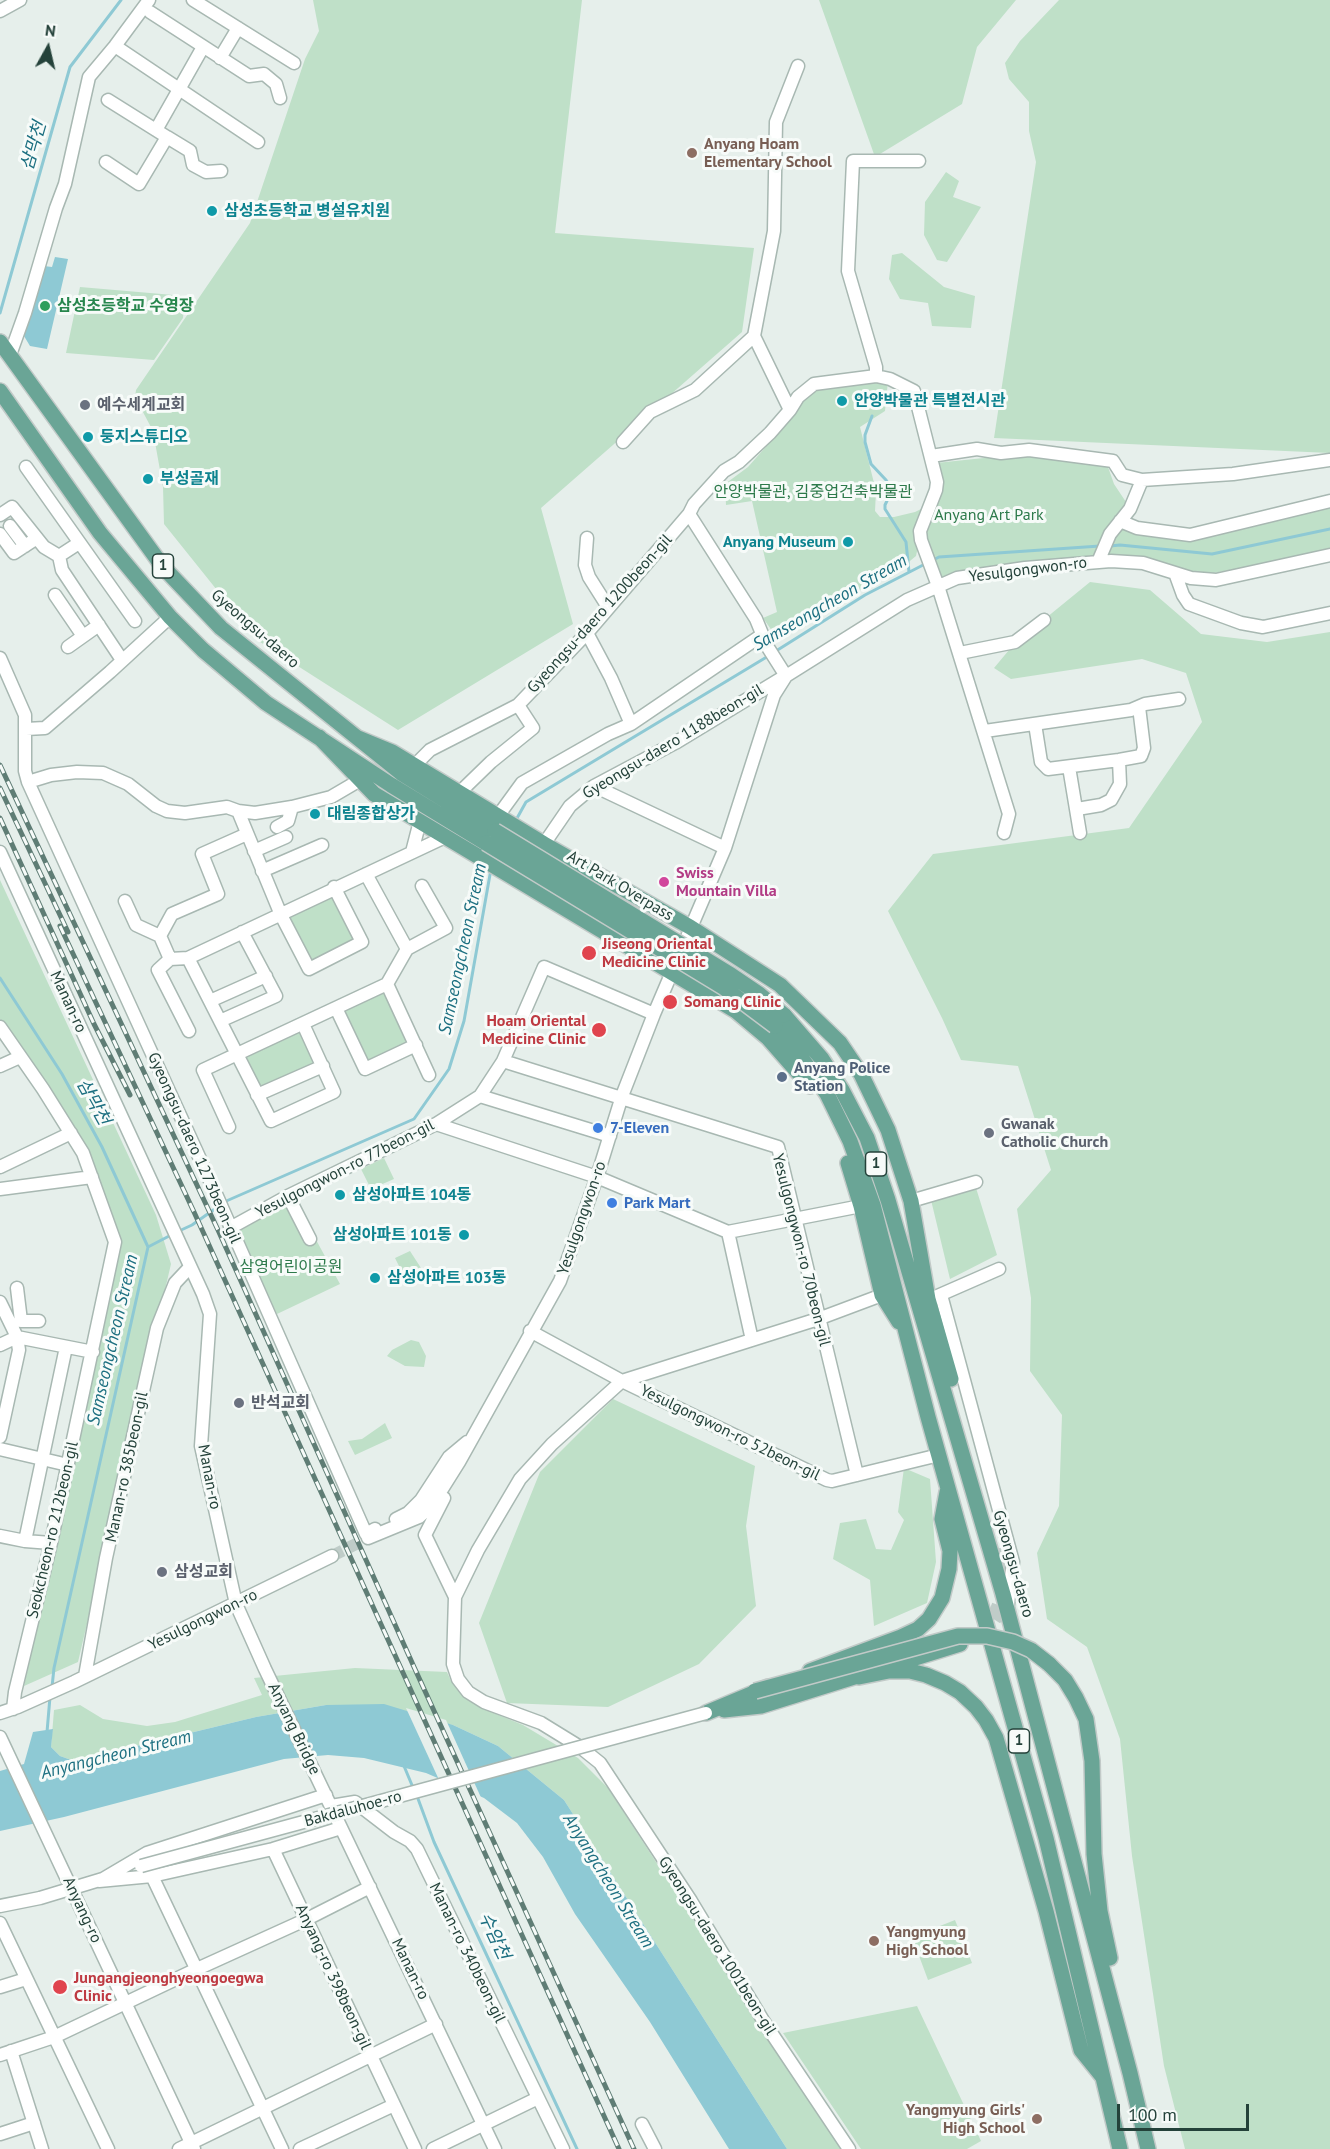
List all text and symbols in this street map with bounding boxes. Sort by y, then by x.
north arrow [18,18,78,78]
text: N [44,20,57,41]
water label: 삼막천 [17,119,51,173]
place label: Anyang Hoam Elementary School [704,134,832,172]
marker: Anyang Hoam Elementary School [685,146,699,160]
place label: 삼성초등학교 병설유치원 [224,201,390,221]
marker: 삼성초등학교 병설유치원 [205,204,219,218]
place label: 삼성초등학교 수영장 [57,296,194,316]
marker: 삼성초등학교 수영장 [38,299,52,313]
place label: 안양박물관 특별전시관 [854,391,1005,411]
marker: 안양박물관 특별전시관 [835,394,849,408]
place label: 예수세계교회 [97,395,185,415]
marker: 예수세계교회 [78,398,92,412]
place label: 둥지스튜디오 [100,427,188,447]
marker: 둥지스튜디오 [81,430,95,444]
place label: 부성골재 [160,469,219,489]
marker: 부성골재 [141,472,155,486]
park label: 안양박물관, 김중업건축박물관 [713,482,913,502]
park label: Anyang Art Park [934,505,1044,525]
street label: Gyeongsu-daero 1200beon-gil [524,531,676,697]
place label: Anyang Museum [723,532,836,552]
marker: Anyang Museum [841,535,855,549]
water label: Samseongcheon Stream [749,550,911,656]
street label: Yesulgongwon-ro [968,553,1088,587]
road number: 1 [152,554,174,578]
street label: Gyeongsu-daero [207,585,303,673]
street label: Gyeongsu-daero 1188beon-gil [579,680,767,804]
place label: 대림종합상가 [327,804,415,824]
marker: 대림종합상가 [308,807,322,821]
street label: Art Park Overpass [563,847,677,925]
water label: Samseongcheon Stream [434,861,492,1037]
place label: Swiss Mountain Villa [676,863,777,901]
marker: Swiss Mountain Villa [657,875,671,889]
place label: Jiseong Oriental Medicine Clinic [602,934,712,972]
marker: Jiseong Oriental Medicine Clinic [580,944,598,962]
street label: Manan-ro [45,968,91,1036]
place label: Somang Clinic [684,992,781,1012]
marker: Somang Clinic [661,993,679,1011]
place label: Hoam Oriental Medicine Clinic [482,1011,586,1049]
marker: Hoam Oriental Medicine Clinic [590,1021,608,1039]
street label: Gyeongsu-daero 1273beon-gil [143,1049,245,1247]
place label: Anyang Police Station [794,1058,890,1096]
marker: Anyang Police Station [775,1070,789,1084]
water label: 삼막천 [72,1075,114,1129]
place label: Gwanak Catholic Church [1001,1114,1108,1152]
street label: Yesulgongwon-ro 77beon-gil [252,1116,438,1222]
place label: 7-Eleven [610,1118,669,1138]
marker: 7-Eleven [591,1121,605,1135]
marker: Gwanak Catholic Church [982,1126,996,1140]
street label: Yesulgongwon-ro 70beon-gil [768,1152,834,1348]
road number: 1 [866,1152,886,1176]
street label: Yesulgongwon-ro [554,1159,610,1277]
place label: 삼성아파트 104동 [352,1185,472,1205]
marker: 삼성아파트 104동 [333,1188,347,1202]
place label: Park Mart [624,1193,691,1213]
marker: Park Mart [605,1196,619,1210]
place label: 삼성아파트 101동 [332,1225,452,1245]
marker: 삼성아파트 101동 [457,1228,471,1242]
water label: Samseongcheon Stream [83,1253,143,1427]
park label: 삼영어린이공원 [239,1257,343,1277]
place label: 삼성아파트 103동 [387,1268,507,1288]
marker: 삼성아파트 103동 [368,1271,382,1285]
street label: Yesulgongwon-ro 52beon-gil [637,1381,823,1485]
street label: Manan-ro 385beon-gil [102,1390,152,1544]
place label: 반석교회 [251,1393,310,1413]
marker: 반석교회 [232,1396,246,1410]
street label: Seokcheon-ro 212beon-gil [23,1440,83,1620]
street label: Manan-ro [193,1443,225,1511]
street label: Gyeongsu-daero [989,1508,1037,1620]
place label: 삼성교회 [174,1562,233,1582]
marker: 삼성교회 [155,1565,169,1579]
street label: Yesulgongwon-ro [145,1585,261,1655]
street label: Anyang Bridge [264,1680,324,1778]
water label: Anyangcheon Stream [39,1726,193,1784]
road number: 1 [1008,1729,1030,1753]
street label: Bakdaluhoe-ro [302,1787,404,1831]
water label: Anyangcheon Stream [558,1810,658,1952]
street label: Gyeongsu-daero 1001beon-gil [654,1853,780,2039]
street label: Anyang-ro [58,1874,106,1946]
street label: Manan-ro 340beon-gil [425,1880,509,2026]
street label: Anyang-ro 398beon-gil [291,1901,375,2053]
water label: 수암천 [474,1909,514,1963]
place label: Yangmyung High School [886,1922,968,1960]
marker: Yangmyung High School [867,1934,881,1948]
street label: Manan-ro [387,1935,433,2003]
place label: Jungangjeonghyeongoegwa Clinic [74,1968,264,2006]
marker: Jungangjeonghyeongoegwa Clinic [51,1978,69,1996]
scale bar [1120,2092,1252,2130]
place label: Yangmyung Girls' High School [906,2100,1025,2138]
text: 100 m [1128,2103,1177,2126]
marker: Yangmyung Girls' High School [1030,2112,1044,2126]

